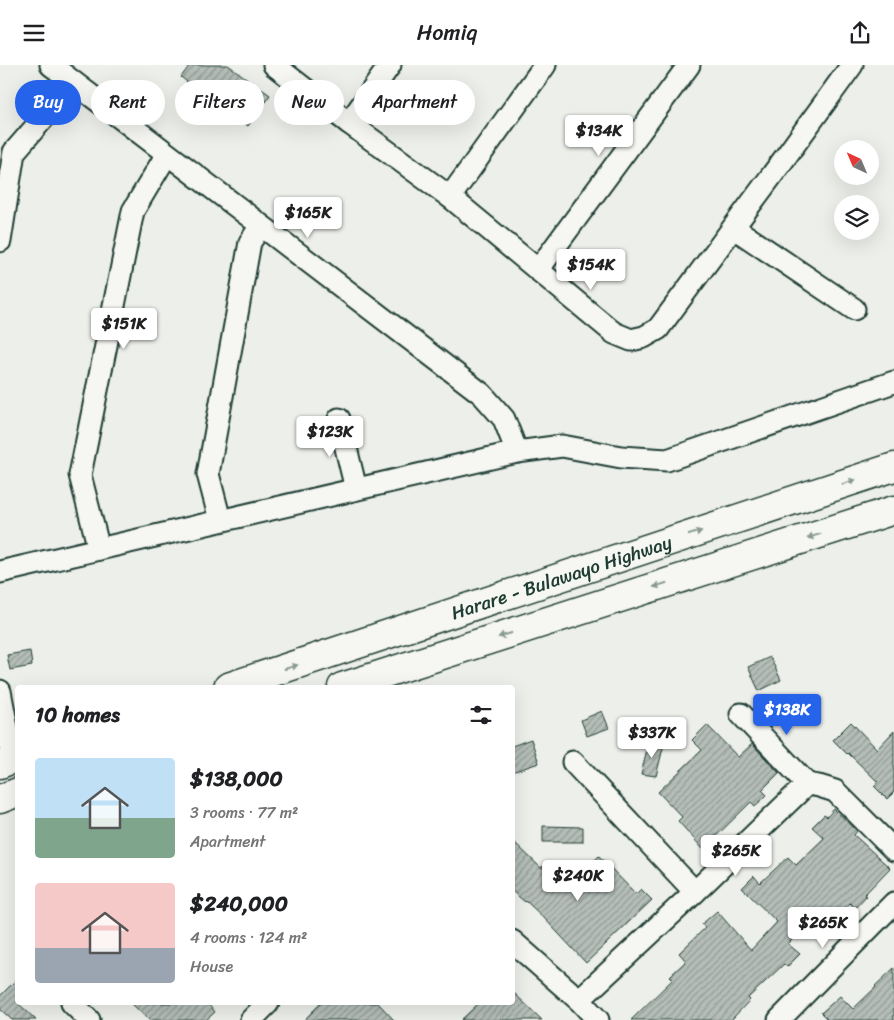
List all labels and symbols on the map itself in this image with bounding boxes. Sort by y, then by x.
pin: $134K [564,114,634,157]
north arrow [834,140,879,185]
pin: $165K [273,197,343,239]
pin: $154K [556,249,626,291]
pin: $151K [89,307,159,350]
pin: $123K [295,415,365,458]
one-way arrow [841,478,856,485]
street label: Harare - Bulawayo Highway [447,525,676,629]
one-way arrow [687,529,702,536]
one-way arrow [807,532,822,540]
one-way arrow [652,582,667,590]
one-way arrow [497,632,512,640]
one-way arrow [284,662,299,670]
pin: $138K [752,693,822,736]
pin: $337K [617,717,687,759]
pin: $265K [701,835,771,877]
pin: $240K [543,859,613,902]
pin: $265K [788,907,858,949]

